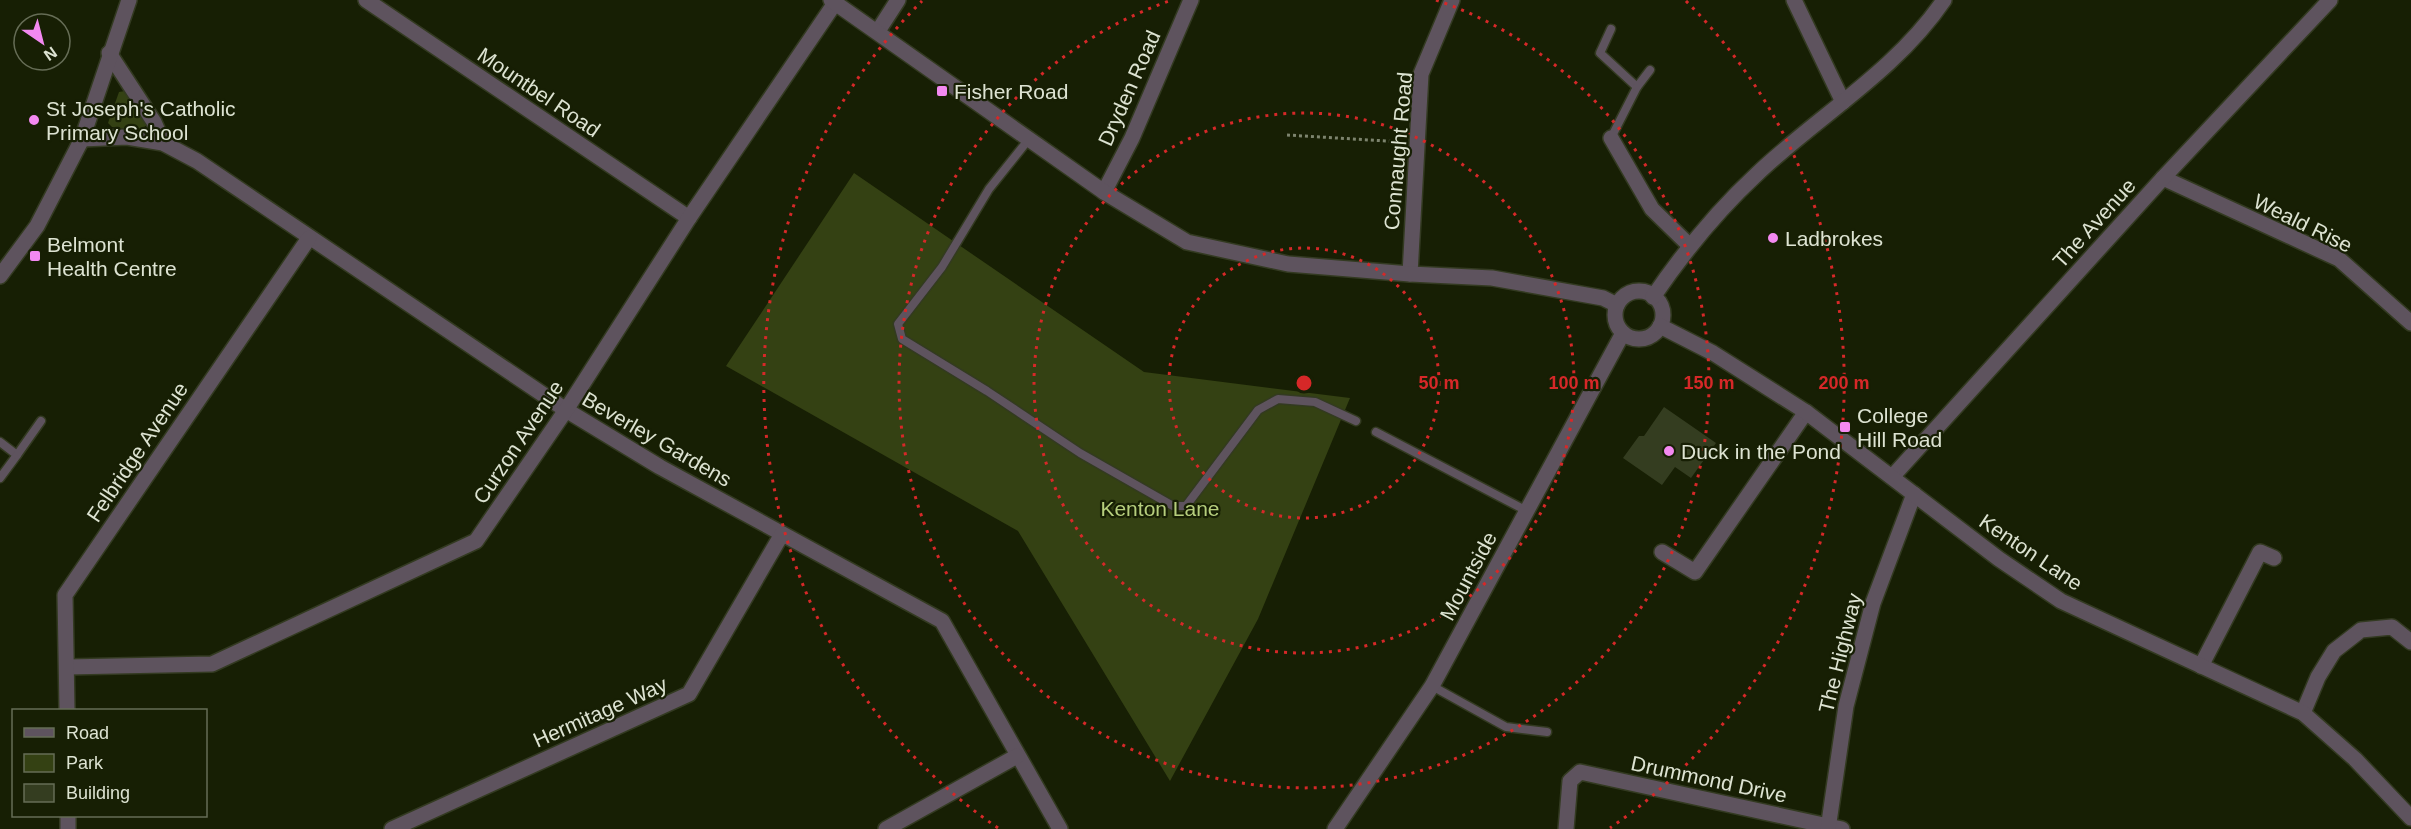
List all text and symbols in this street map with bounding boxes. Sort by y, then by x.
north arrow [12,12,72,72]
street label: Dryden Road [1093,27,1165,149]
street label: Mountbel Road [474,43,604,141]
text: N [41,44,60,64]
street label: Connaught Road [1380,71,1416,231]
place label: Fisher Road [954,80,1068,103]
marker: Fisher Road [935,84,949,98]
place label: St Joseph's Catholic Primary School [46,97,236,144]
marker: St Joseph's Catholic Primary School [27,113,41,127]
street label: The Avenue [2048,174,2140,272]
street label: Weald Rise [2250,189,2356,257]
place label: Ladbrokes [1785,227,1883,250]
marker: Ladbrokes [1766,231,1780,245]
place label: Belmont Health Centre [47,233,177,280]
marker: Belmont Health Centre [28,249,42,263]
centre of rings [1294,373,1314,393]
text: 50 m [1418,373,1460,393]
text: 100 m [1548,373,1600,393]
text: 150 m [1683,373,1735,393]
text: 200 m [1818,373,1870,393]
street label: Curzon Avenue [468,376,568,508]
street label: Felbridge Avenue [82,378,192,526]
street label: Beverley Gardens [578,387,736,491]
place label: College Hill Road [1857,404,1942,451]
marker: College Hill Road [1838,420,1852,434]
place label: Duck in the Pond [1681,440,1841,463]
marker: Duck in the Pond [1662,444,1676,458]
park label: Kenton Lane [1100,497,1220,520]
street label: Kenton Lane [1975,509,2087,595]
street label: Mountside [1435,528,1501,624]
street label: The Highway [1814,590,1866,715]
street label: Hermitage Way [530,672,671,752]
legend [12,709,207,817]
text: Road [66,723,109,743]
street label: Drummond Drive [1629,751,1789,807]
text: Park [66,753,104,773]
text: Building [66,783,130,803]

